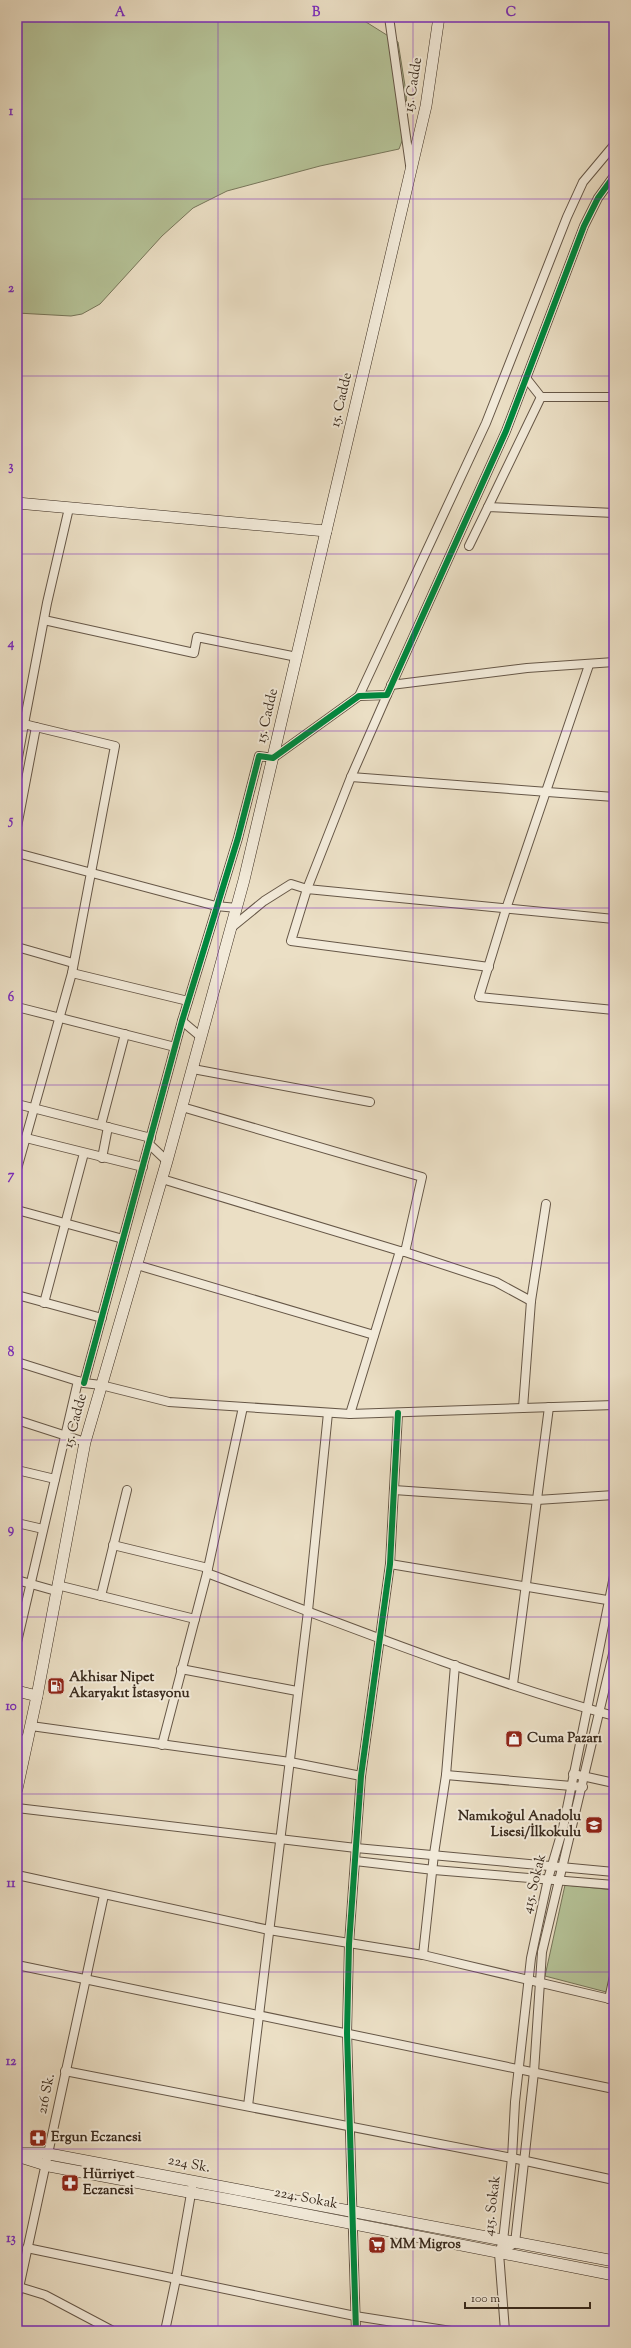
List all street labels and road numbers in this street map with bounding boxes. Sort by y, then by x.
street label: 15. Cadde [400,56,428,114]
street label: 15. Cadde [326,371,358,429]
street label: 15. Cadde [252,687,284,745]
street label: 15. Cadde [59,1392,93,1450]
street label: 415. Sokak [518,1852,552,1916]
street label: 216 Sk. [33,2072,61,2116]
street label: 224 Sk. [166,2151,212,2179]
street label: 415. Sokak [479,2174,507,2237]
street label: 224. Sokak [273,2183,340,2215]

